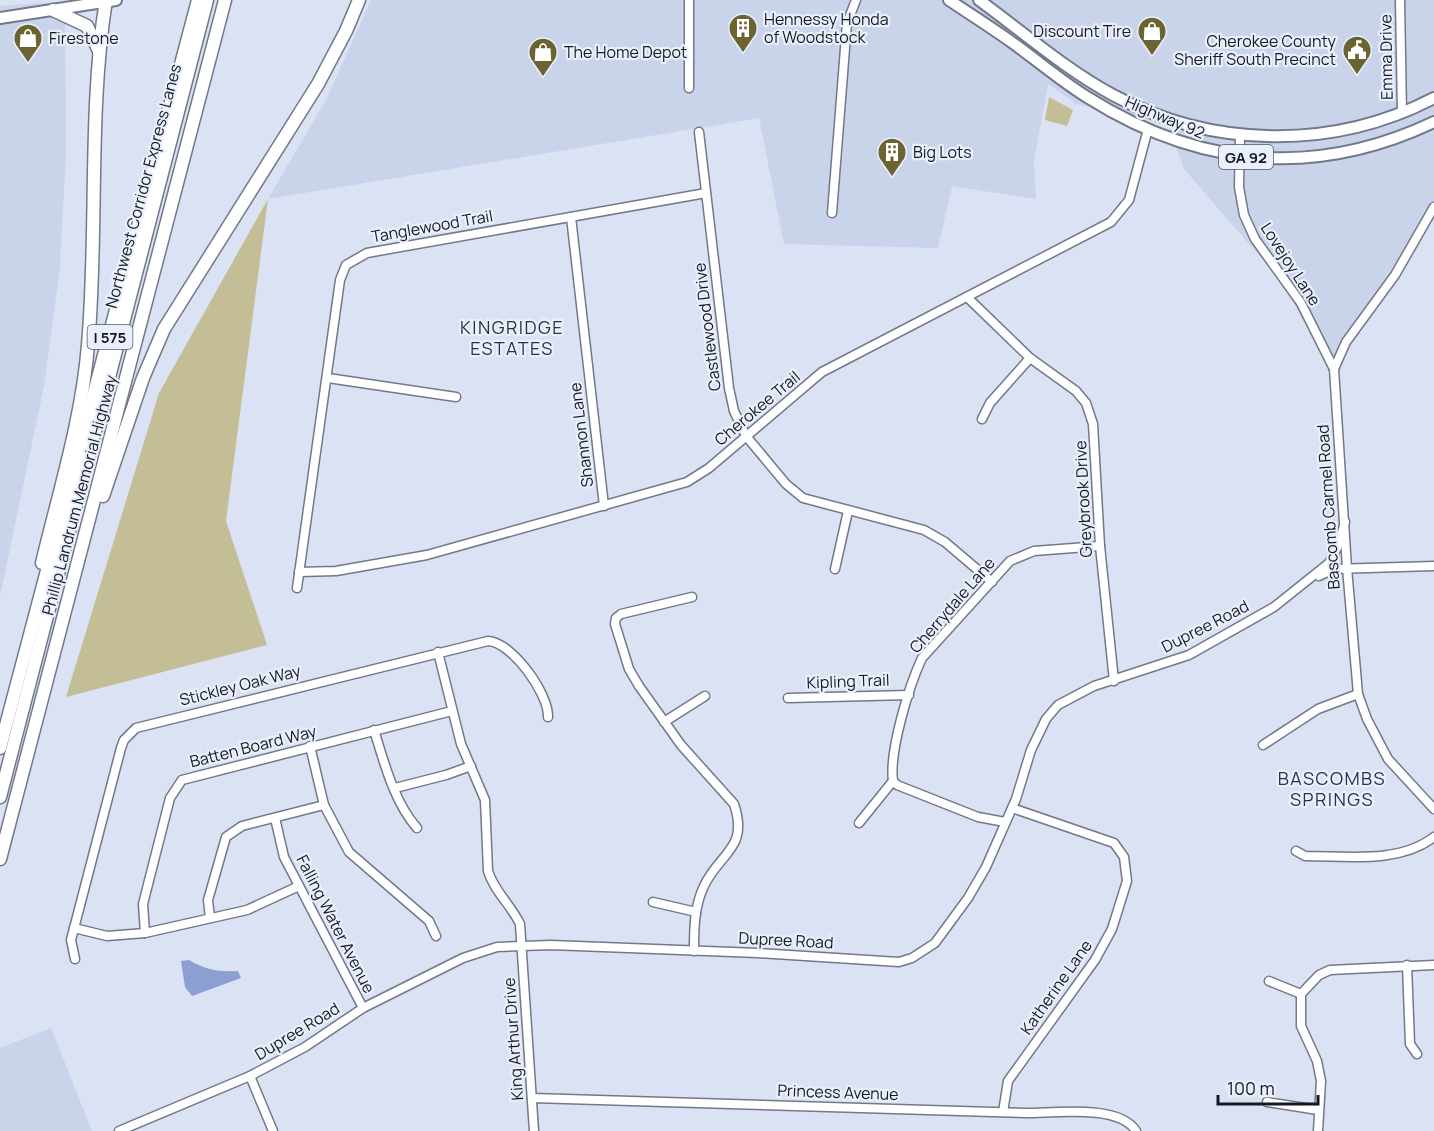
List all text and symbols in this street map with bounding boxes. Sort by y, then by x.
place label: Hennessy Honda of Woodstock [764,8,889,48]
building icon: Hennessy Honda of Woodstock [727,12,759,54]
street label: Emma Drive [1374,14,1398,100]
shop icon: Discount Tire [1136,15,1168,57]
place label: Discount Tire [1033,20,1131,42]
shop icon: Firestone [12,22,44,64]
place label: Firestone [49,27,119,49]
place label: Cherokee County Sheriff South Precinct [1174,30,1337,70]
public building icon: Cherokee County Sheriff South Precinct [1341,34,1373,76]
shop icon: The Home Depot [527,36,559,78]
place label: The Home Depot [564,41,687,63]
street label: Northwest Corridor Express Lanes [100,62,186,310]
street label: Highway 92 [1122,90,1208,144]
building icon: Big Lots [876,136,908,178]
place label: Big Lots [913,141,972,163]
road number: GA 92 [1219,145,1273,169]
street label: Tanglewood Trail [369,204,495,248]
street label: Lovejoy Lane [1256,218,1326,310]
street label: Castlewood Drive [688,262,726,392]
district label: KINGRIDGE ESTATES [460,315,564,360]
road number: I 575 [88,325,132,349]
street label: Cherokee Trail [709,366,805,450]
street label: Phillip Landrum Memorial Highway [36,372,122,618]
street label: Shannon Lane [564,381,598,489]
street label: Bascomb Carmel Road [1311,424,1345,590]
street label: Greybrook Drive [1069,440,1097,558]
street label: Cherrydale Lane [904,552,1000,658]
street label: Dupree Road [1158,595,1252,657]
street label: Stickley Oak Way [177,659,303,711]
street label: Kipling Trail [806,669,890,693]
street label: Batten Board Way [187,719,319,772]
district label: BASCOMBS SPRINGS [1278,766,1386,811]
street label: Falling Water Avenue [292,851,380,997]
street label: Dupree Road [738,927,834,953]
street label: Katherine Lane [1015,935,1097,1039]
street label: King Arthur Drive [498,977,528,1101]
street label: Dupree Road [251,997,343,1065]
scale bar [1218,1068,1318,1106]
text: 100 m [1227,1076,1275,1100]
street label: Princess Avenue [777,1079,899,1105]

